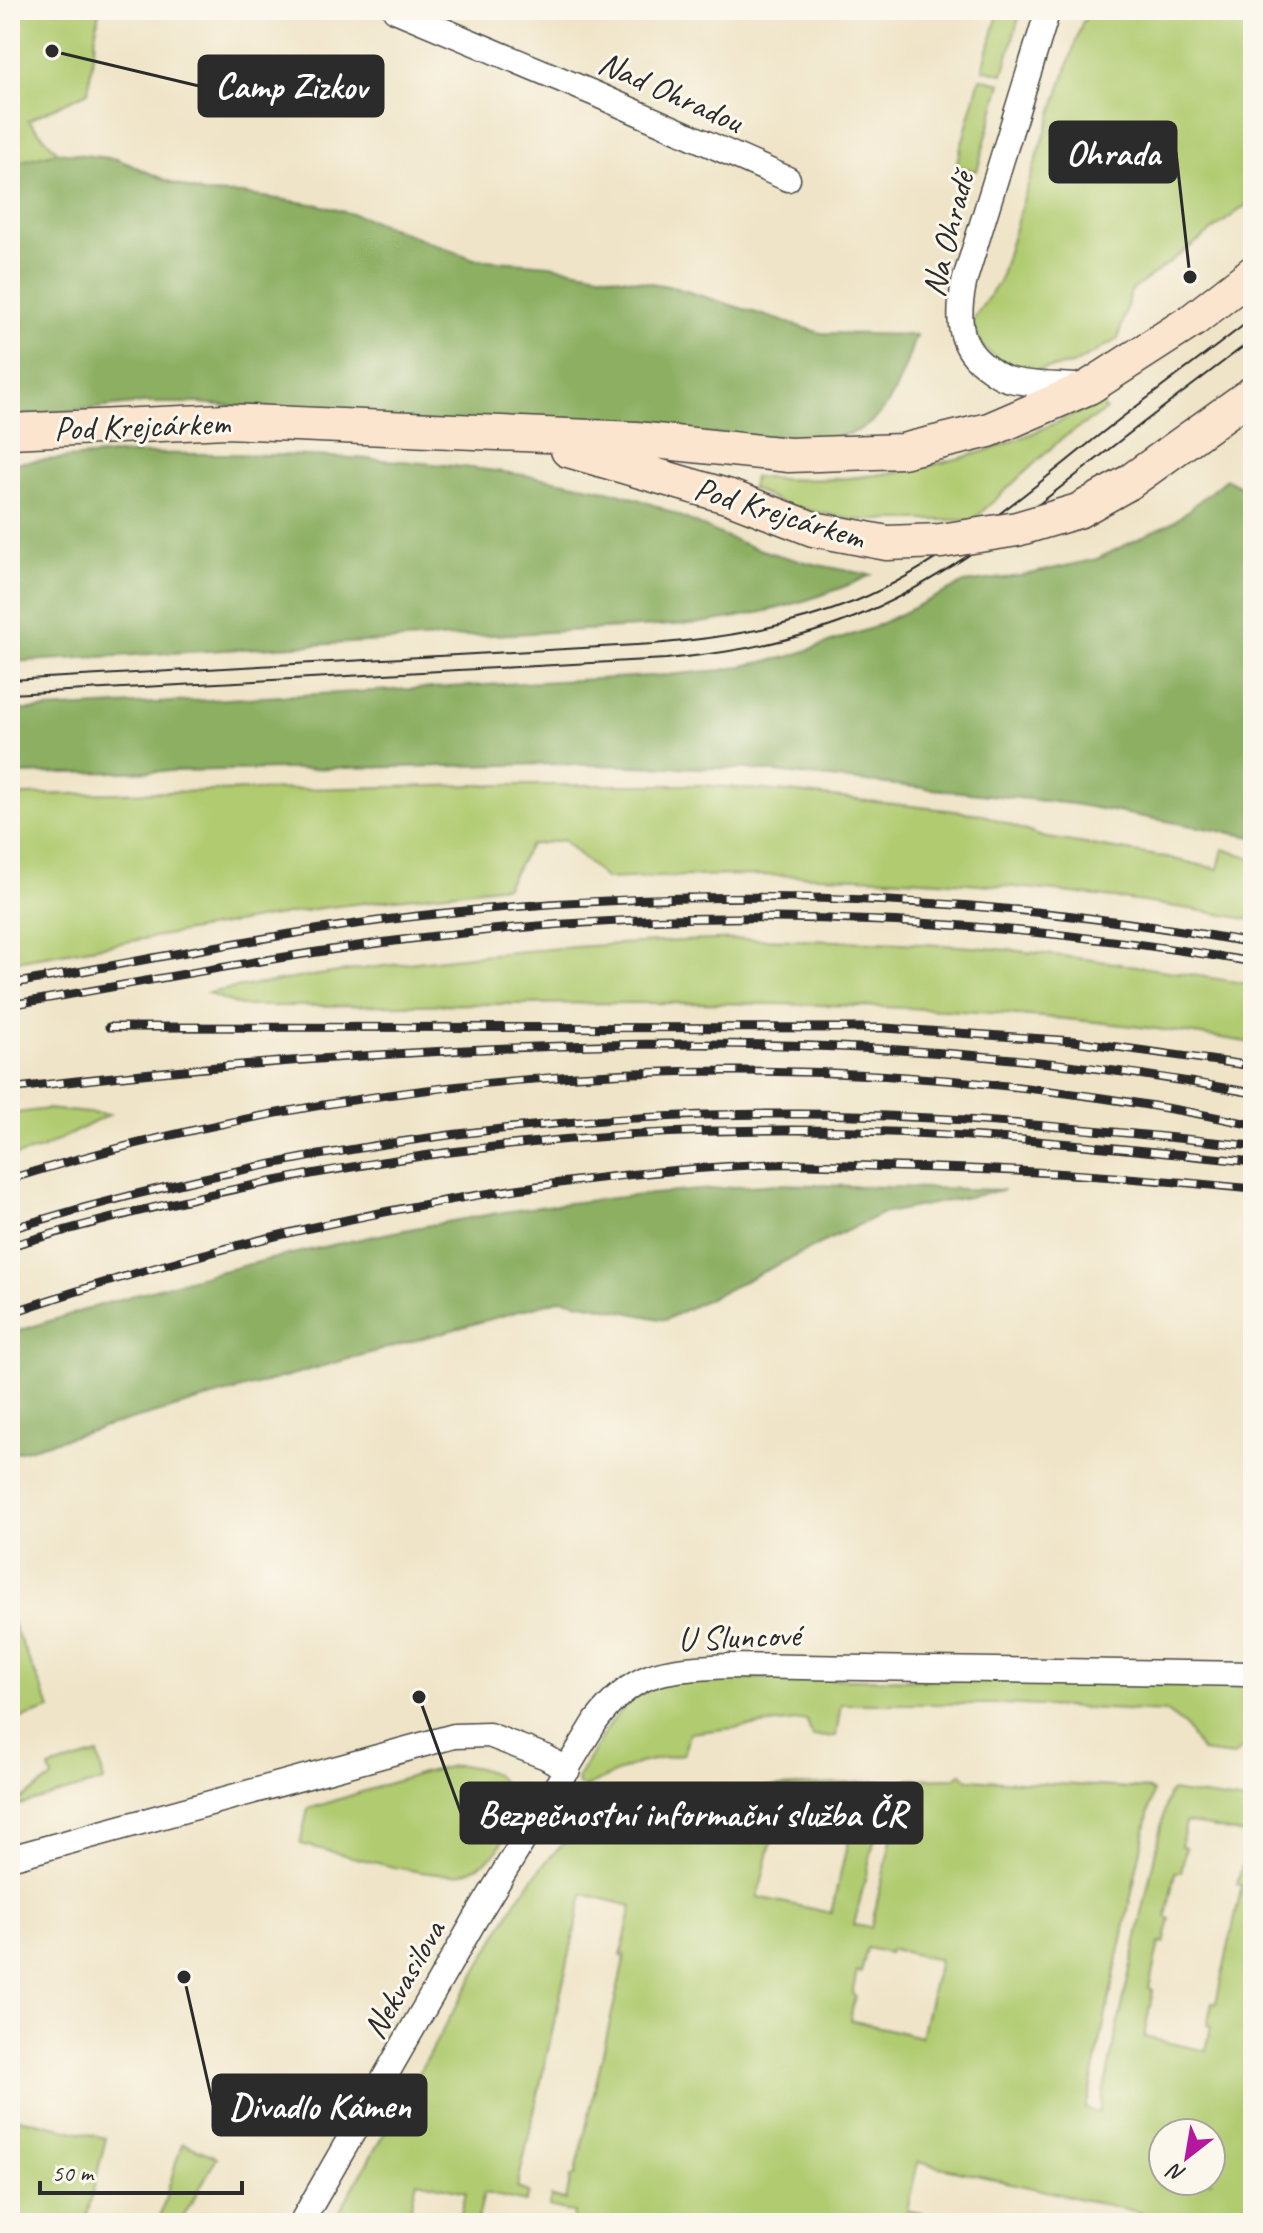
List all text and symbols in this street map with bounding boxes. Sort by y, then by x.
street label: Nad Ohradou [592,41,752,143]
callout: Camp Zizkov [199,56,383,116]
text: Camp Zizkov [215,63,370,109]
callout: Ohrada [1050,122,1176,182]
text: Ohrada [1066,130,1163,176]
street label: Na Ohradě [911,163,985,301]
street label: Pod Krejcárkem [53,401,232,450]
street label: Pod Krejcárkem [689,466,871,559]
street label: U Sluncové [677,1613,806,1660]
callout: Bezpečnostní informační služba ČR [461,1783,922,1843]
text: Bezpečnostní informační služba ČR [478,1791,912,1837]
street label: Nekvasilova [352,1910,456,2046]
callout: Divadlo Kámen [213,2075,426,2135]
text: Divadlo Kámen [229,2083,412,2129]
north arrow [1147,2117,1227,2197]
scale bar [40,2145,242,2195]
text: N [1161,2156,1190,2189]
text: 50 m [52,2158,95,2188]

